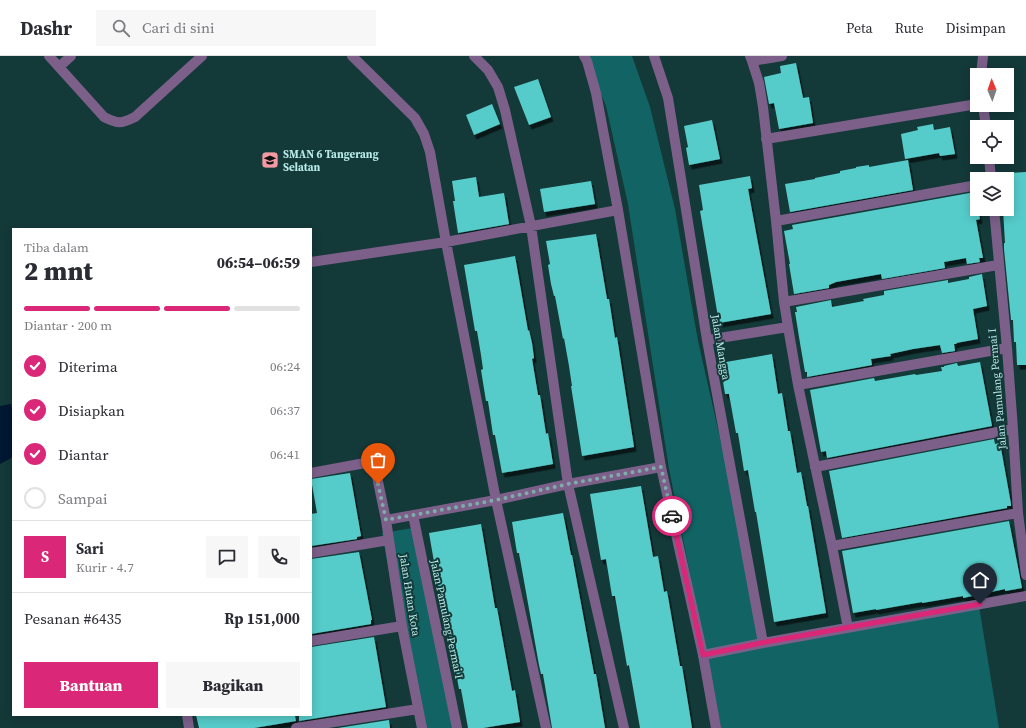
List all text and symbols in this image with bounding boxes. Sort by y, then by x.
search box [96,10,376,46]
text: Dashr [20,15,72,41]
icon: search [110,17,132,39]
text: Cari di sini [142,17,214,38]
text: Peta [846,18,873,38]
text: Rute [895,18,924,38]
text: Disimpan [946,18,1006,38]
north arrow [970,68,1014,112]
map controls [970,68,1014,216]
button: locate [970,120,1014,164]
place label: SMAN 6 Tangerang Selatan [283,147,379,175]
school or university icon: SMAN 6 Tangerang Selatan [260,150,280,170]
button: layers [970,172,1014,216]
text: Tiba dalam [24,239,89,256]
text: 06:54–06:59 [217,252,300,273]
text: 2 mnt [24,253,93,289]
street label: Jalan Mangga [707,312,734,381]
text: Diantar · 200 m [24,317,112,334]
street label: Jalan Pamulang Permai I [985,328,1010,451]
icon: check [24,355,46,377]
text: Diterima [58,356,118,377]
text: 06:24 [270,358,300,375]
icon: check [24,399,46,421]
text: Disiapkan [58,400,125,421]
text: 06:37 [270,402,300,419]
icon: check [24,443,46,465]
pin [361,443,395,484]
text: Diantar [58,444,108,465]
text: 06:41 [270,446,300,463]
icon: bag [367,449,389,471]
text: Sampai [58,488,107,509]
courier [652,496,692,536]
icon: car [661,505,683,527]
button: chat [206,536,248,578]
button: phone [258,536,300,578]
text: Sari [76,538,104,559]
text: S [41,546,49,567]
street label: Jalan Hutan Kota [395,552,423,638]
street label: Jalan Pamulang Permai I [426,557,466,680]
text: Kurir · 4.7 [76,559,134,576]
pin [963,563,997,604]
icon: home [969,569,991,591]
text: Pesanan #6435 [24,608,121,629]
text: Rp 151,000 [224,608,300,629]
button: Bantuan [24,662,158,708]
button: Bagikan [166,662,300,708]

